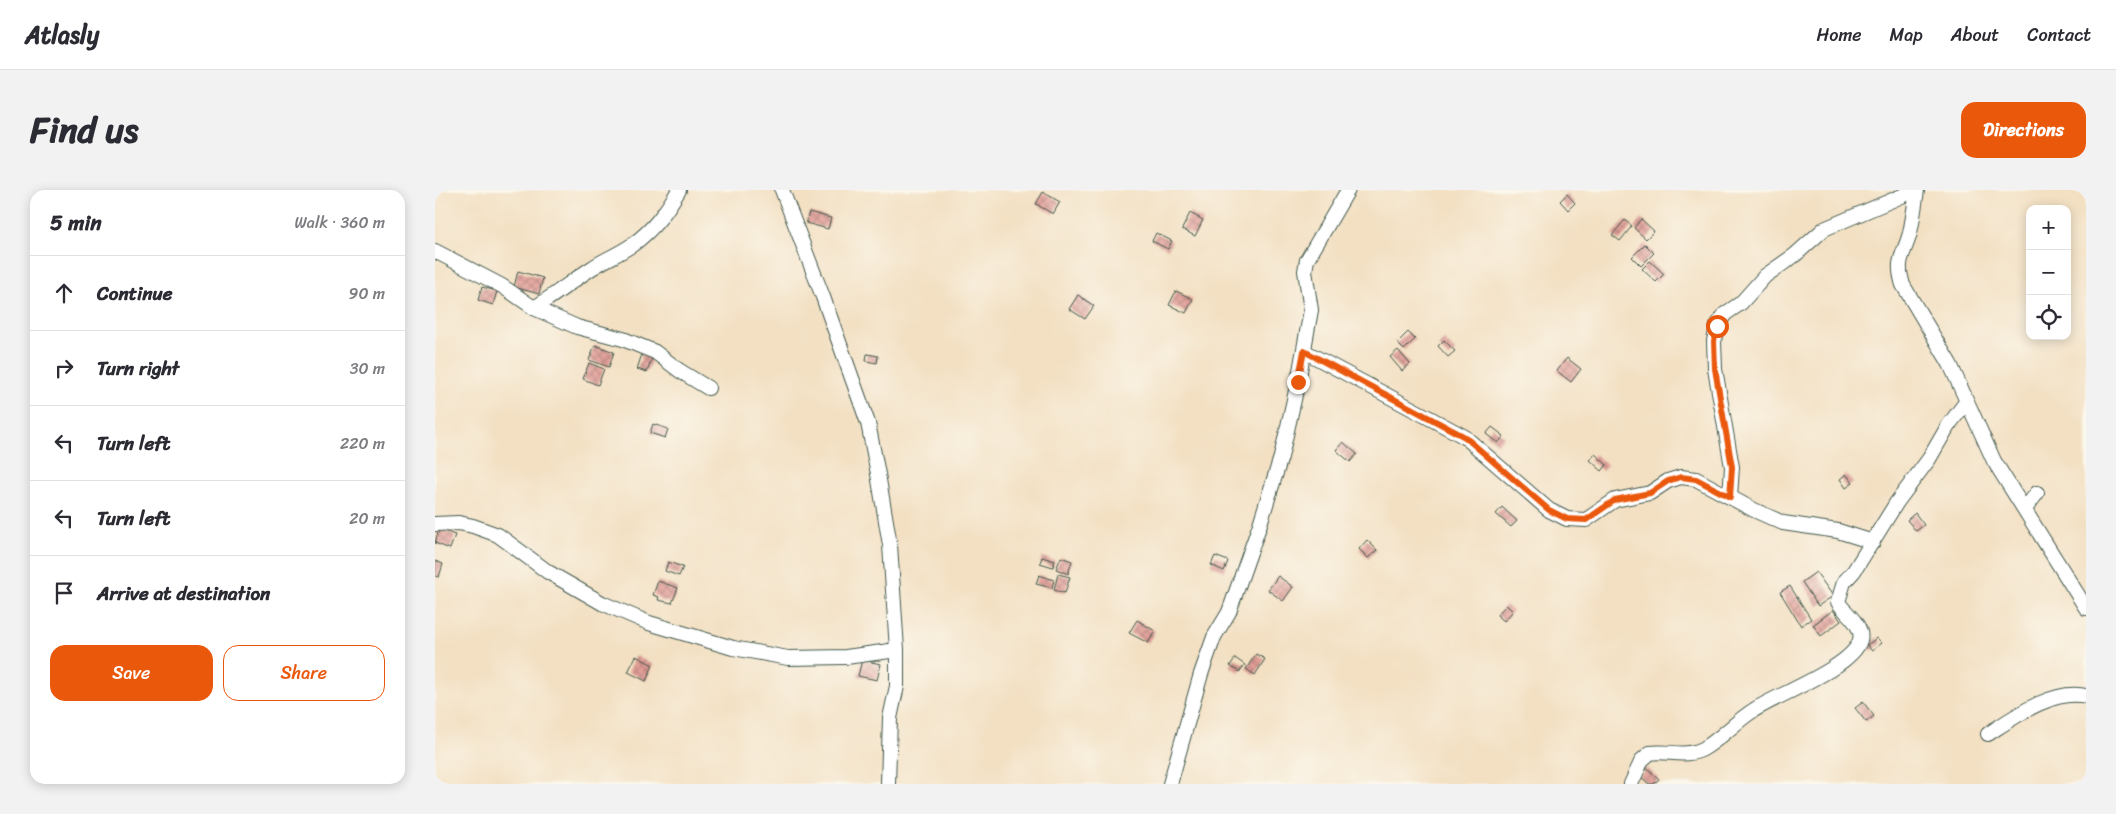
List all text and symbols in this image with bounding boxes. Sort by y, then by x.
text: Atlasly [25,14,99,56]
text: Home [1817,19,1862,51]
text: Map [1890,19,1923,51]
text: About [1951,19,1999,51]
text: Contact [2027,19,2091,51]
text: Find us [30,99,138,161]
button: Directions [1961,102,2086,158]
text: 5 min [50,204,102,242]
map controls [2026,205,2071,340]
button: + [2026,205,2071,250]
text: Walk · 360 m [295,208,385,237]
button: − [2026,250,2071,295]
text: Continue [97,277,173,310]
icon: ahead [50,279,78,307]
text: 90 m [349,279,385,308]
button: locate [2026,295,2071,340]
route start [1706,315,1729,338]
text: Turn right [97,352,179,385]
icon: right [50,354,78,382]
text: 30 m [350,354,385,383]
route end [1287,371,1310,394]
text: Turn left [97,427,170,460]
icon: left [50,429,78,457]
text: 220 m [340,429,385,458]
text: Turn left [97,502,170,535]
icon: left [50,504,78,532]
text: 20 m [349,504,385,533]
text: Arrive at destination [97,577,270,610]
icon: arrive [50,579,78,607]
button: Save [50,645,213,701]
button: Share [223,645,385,701]

